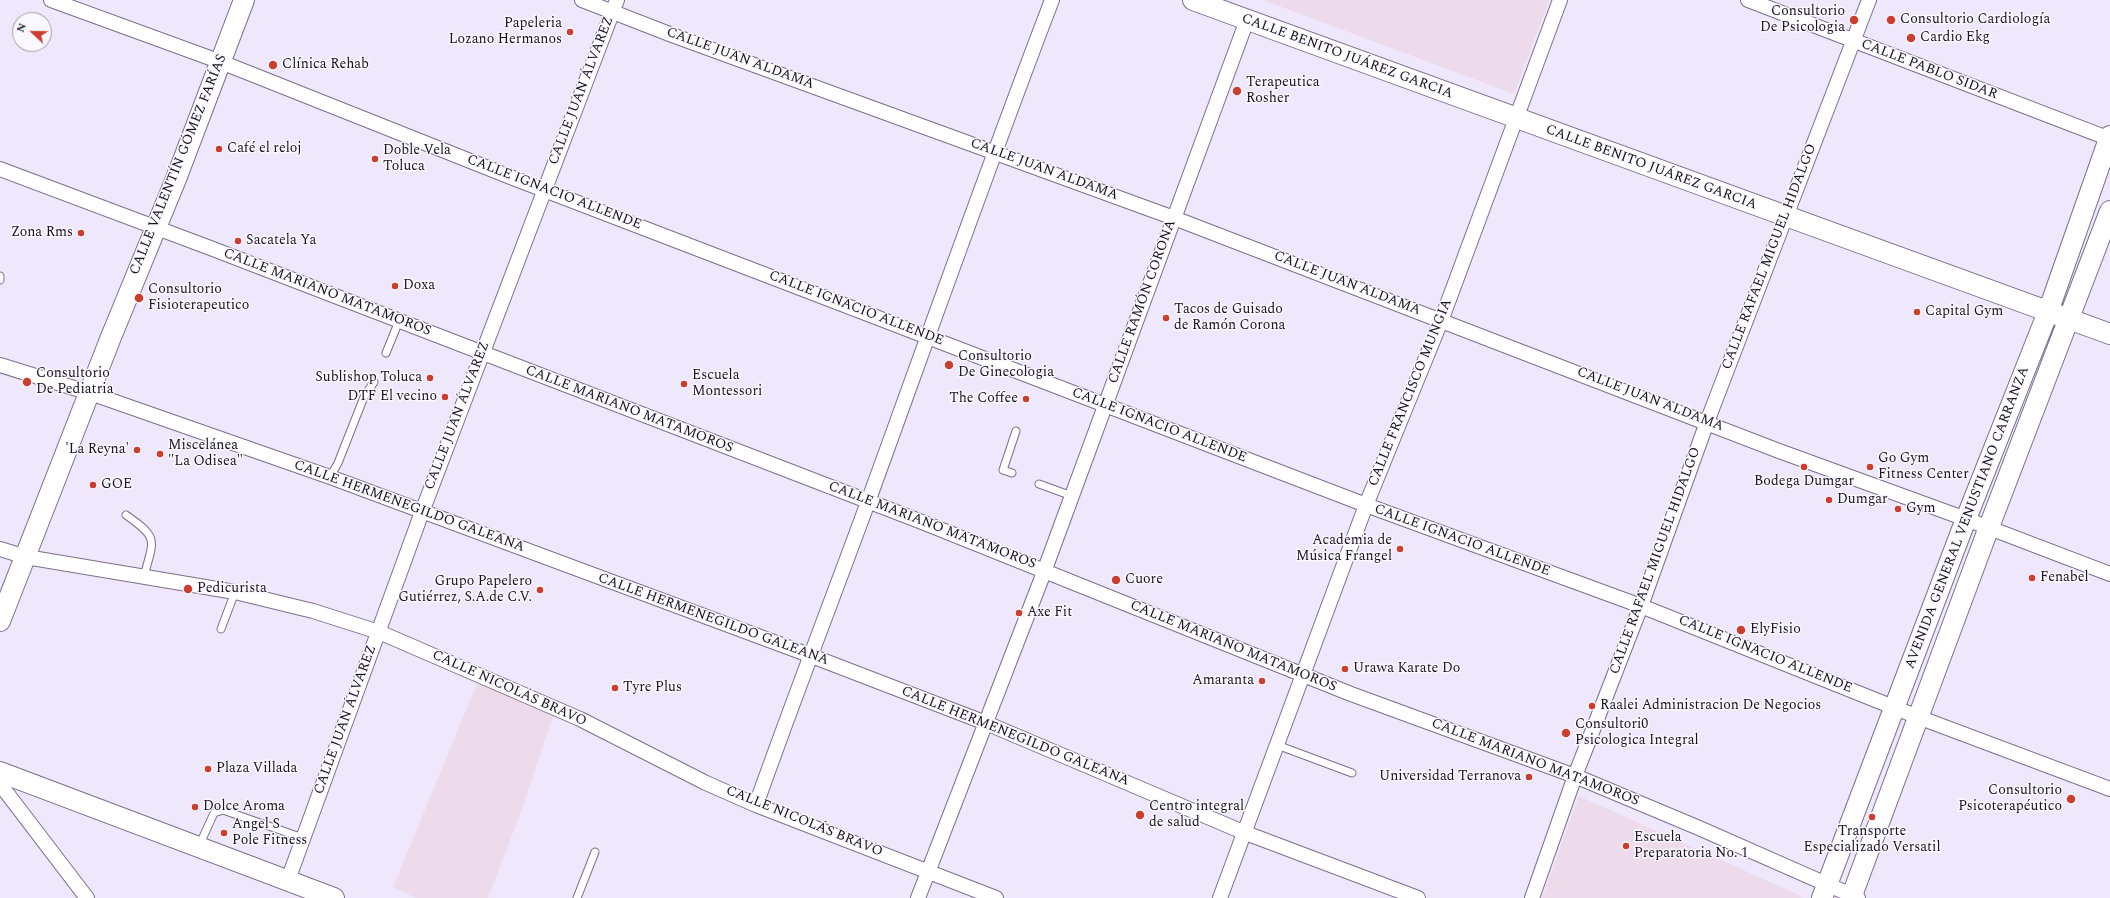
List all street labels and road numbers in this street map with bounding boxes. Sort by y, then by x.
street label: CALLE BENITO JUÁREZ GARCIA [1239,11,1455,103]
street label: CALLE JUAN ÁLVAREZ [546,14,618,168]
street label: CALLE JUAN ALDAMA [664,24,816,94]
street label: CALLE PABLO SIDAR [1858,36,2000,104]
street label: CALLE VALENTÍN GÓMEZ FARÍAS [127,52,231,278]
street label: CALLE BENITO JUÁREZ GARCIA [1543,122,1759,214]
street label: CALLE JUAN ALDAMA [968,135,1120,205]
street label: CALLE RAFAEL MIGUEL HIDALGO [1719,142,1821,372]
street label: CALLE IGNACIO ALLENDE [464,152,644,234]
street label: CALLE RAMÓN CORONA [1106,218,1180,386]
street label: CALLE MARIANO MATAMOROS [221,246,433,340]
street label: CALLE JUAN ALDAMA [1271,248,1423,320]
street label: CALLE IGNACIO ALLENDE [766,268,946,350]
street label: CALLE FRANCISCO MUNGIA [1366,297,1456,489]
street label: CALLE JUAN ÁLVAREZ [422,339,494,493]
street label: CALLE MARIANO MATAMOROS [523,363,735,457]
street label: CALLE JUAN ALDAMA [1574,364,1726,436]
street label: AVENIDA GENERAL VENUSTIANO CARRANZA [1902,364,2034,672]
street label: CALLE IGNACIO ALLENDE [1069,385,1249,467]
street label: CALLE RAFAEL MIGUEL HIDALGO [1607,445,1705,677]
street label: CALLE HERMENEGILDO GALEANA [291,457,527,557]
street label: CALLE MARIANO MATAMOROS [826,479,1038,573]
street label: CALLE IGNACIO ALLENDE [1372,501,1552,581]
street label: CALLE HERMENEGILDO GALEANA [595,570,831,670]
street label: CALLE MARIANO MATAMOROS [1127,598,1339,696]
street label: CALLE IGNACIO ALLENDE [1676,612,1854,698]
street label: CALLE JUAN ÁLVAREZ [311,643,381,797]
street label: CALLE NICOLÁS BRAVO [429,647,589,731]
street label: CALLE HERMENEGILDO GALEANA [899,683,1131,791]
street label: CALLE MARIANO MATAMOROS [1429,716,1641,810]
street label: CALLE NICOLÁS BRAVO [723,783,885,861]

